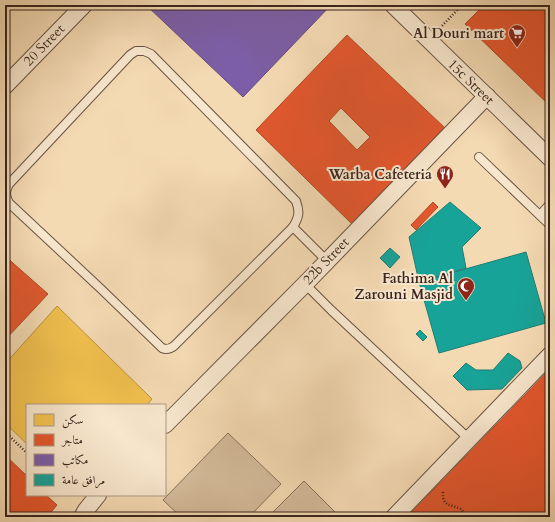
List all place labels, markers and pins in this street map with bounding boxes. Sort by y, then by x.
supermarket icon: Al Douri mart [507,23,527,48]
place label: Al Douri mart [413,24,504,43]
restaurant icon: Warba Cafeteria [435,164,455,189]
place label: Warba Cafeteria [328,165,432,184]
place label: Fathima Al Zarouni Masjid [354,269,453,304]
mosque icon: Fathima Al Zarouni Masjid [456,276,476,301]

